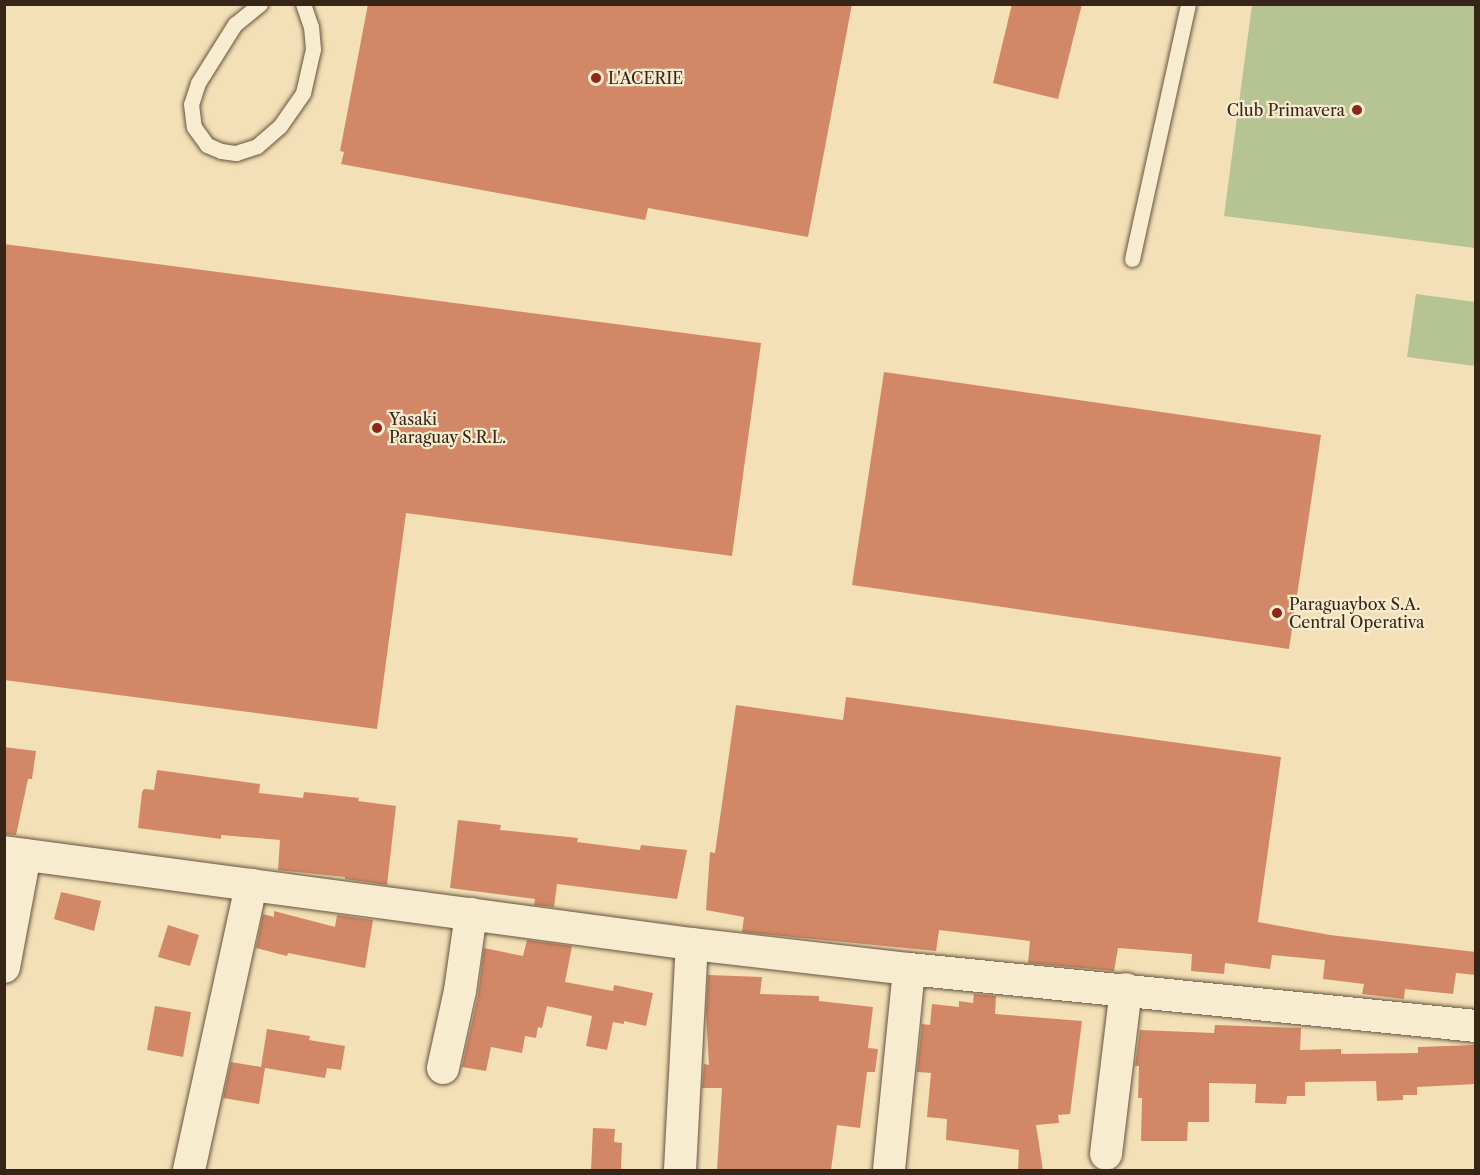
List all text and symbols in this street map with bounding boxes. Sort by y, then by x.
place label: L'ACERIE [608,68,683,88]
marker: L'ACERIE [589,71,603,85]
place label: Club Primavera [1227,100,1345,120]
marker: Club Primavera [1350,103,1364,117]
place label: Yasaki Paraguay S.R.L. [389,409,507,447]
marker: Yasaki Paraguay S.R.L. [370,421,384,435]
place label: Paraguaybox S.A. Central Operativa [1289,594,1424,632]
marker: Paraguaybox S.A. Central Operativa [1270,606,1284,620]

